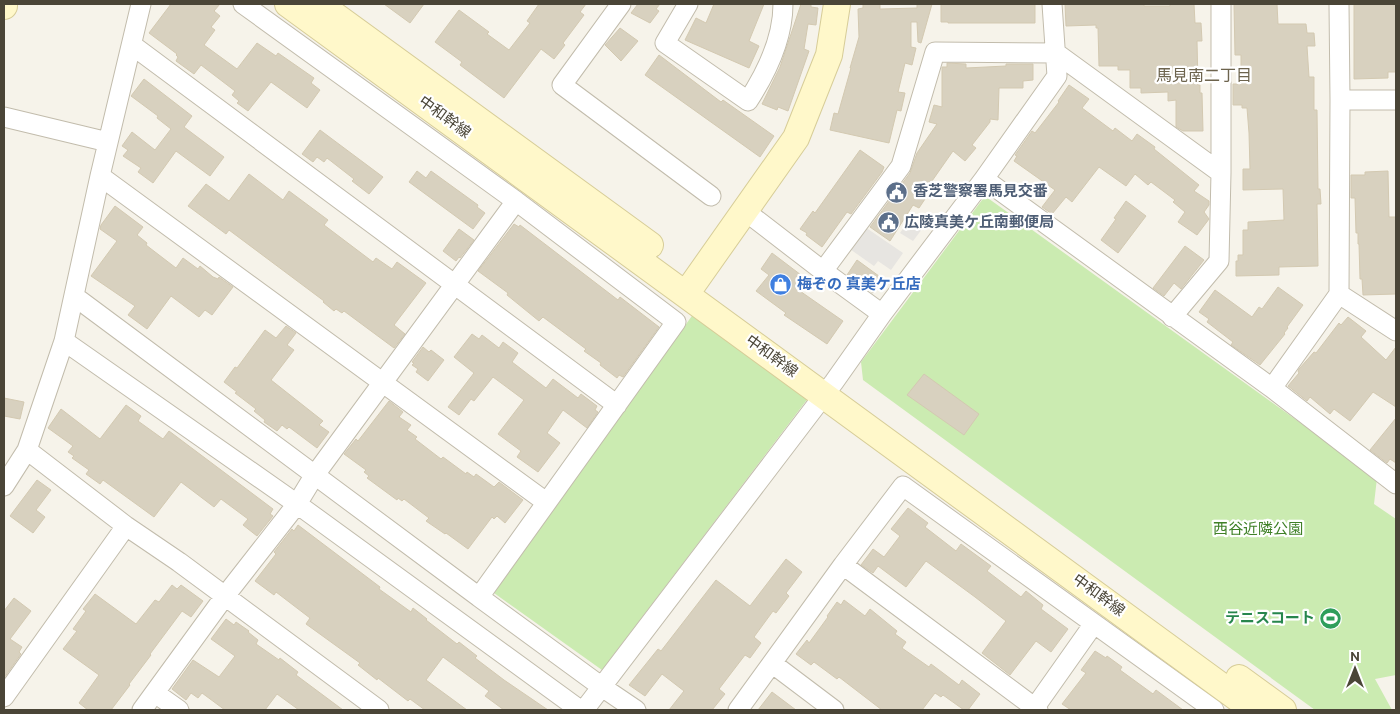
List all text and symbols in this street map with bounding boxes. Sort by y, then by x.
district label: 馬見南二丁目 [1156,67,1252,87]
street label: 中和幹線 [414,93,474,143]
public building icon: 香芝警察署馬見交番 [885,180,909,204]
place label: 香芝警察署馬見交番 [913,183,1048,202]
public building icon: 広陵真美ケ丘南郵便局 [876,211,900,235]
place label: 広陵真美ケ丘南郵便局 [904,214,1054,233]
shop icon: 梅ぞの 真美ケ丘店 [769,273,793,297]
place label: 梅ぞの 真美ケ丘店 [797,275,921,295]
street label: 中和幹線 [741,332,801,382]
park label: 西谷近隣公園 [1213,521,1303,540]
street label: 中和幹線 [1068,571,1128,621]
sports icon: テニスコート [1319,607,1343,631]
place label: テニスコート [1225,610,1315,629]
north arrow [1330,644,1380,694]
text: N [1350,649,1360,666]

